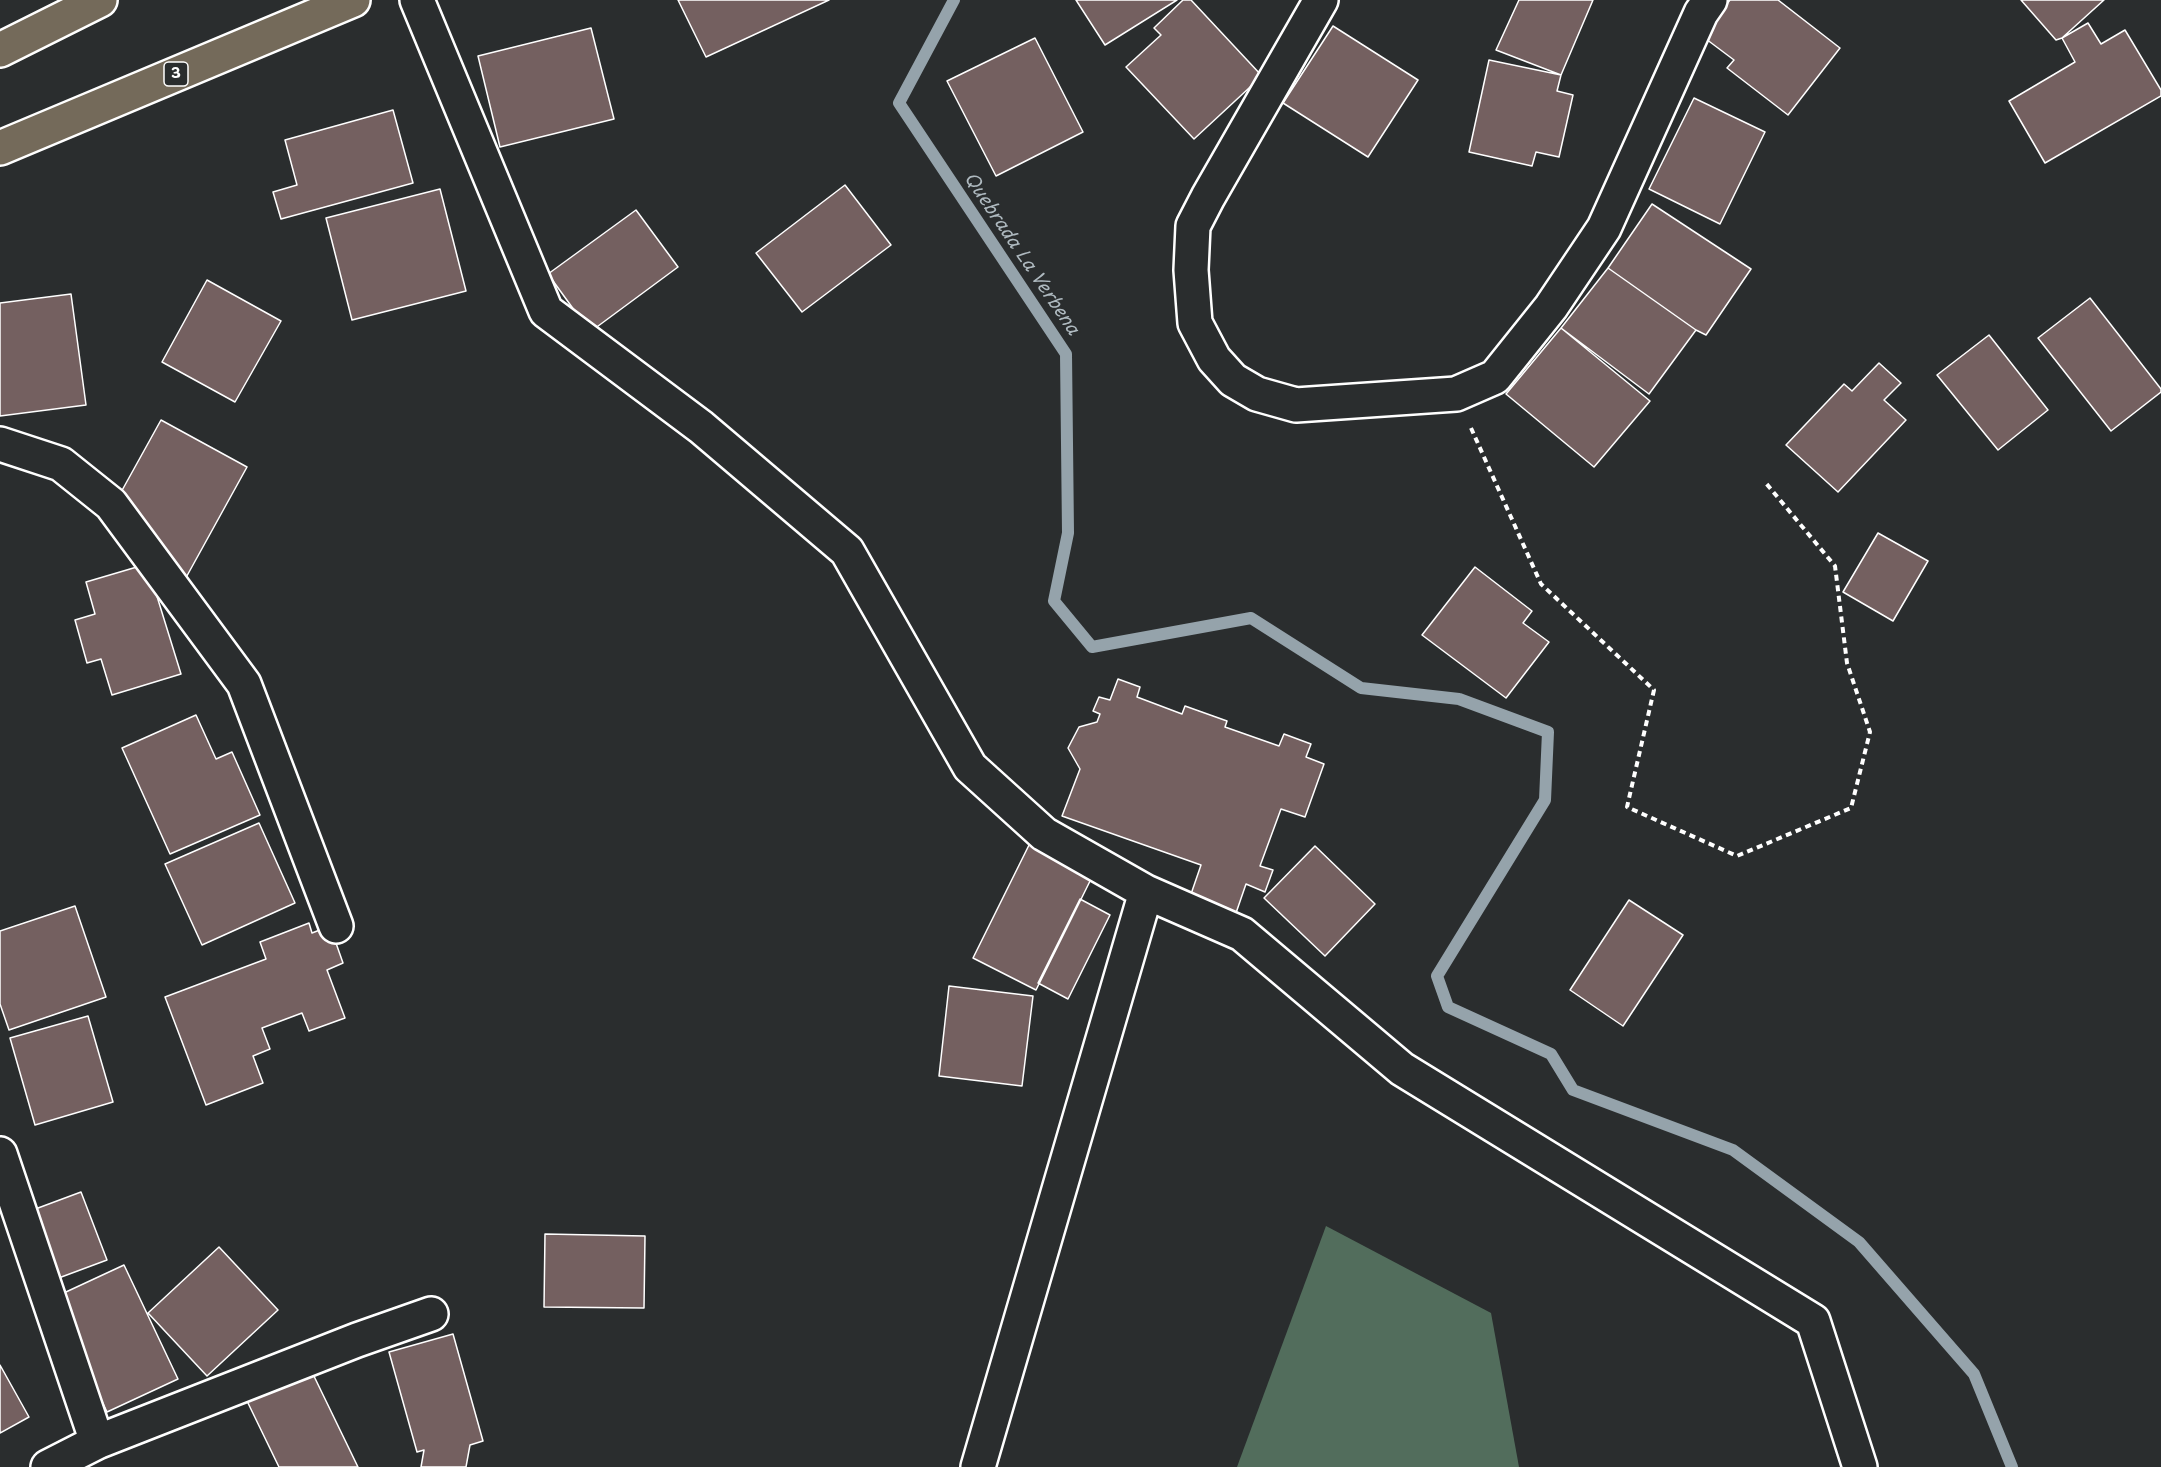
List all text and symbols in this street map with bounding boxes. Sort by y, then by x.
road number: 3 [164,62,188,86]
water label: Quebrada La Verbena [959,169,1083,339]

